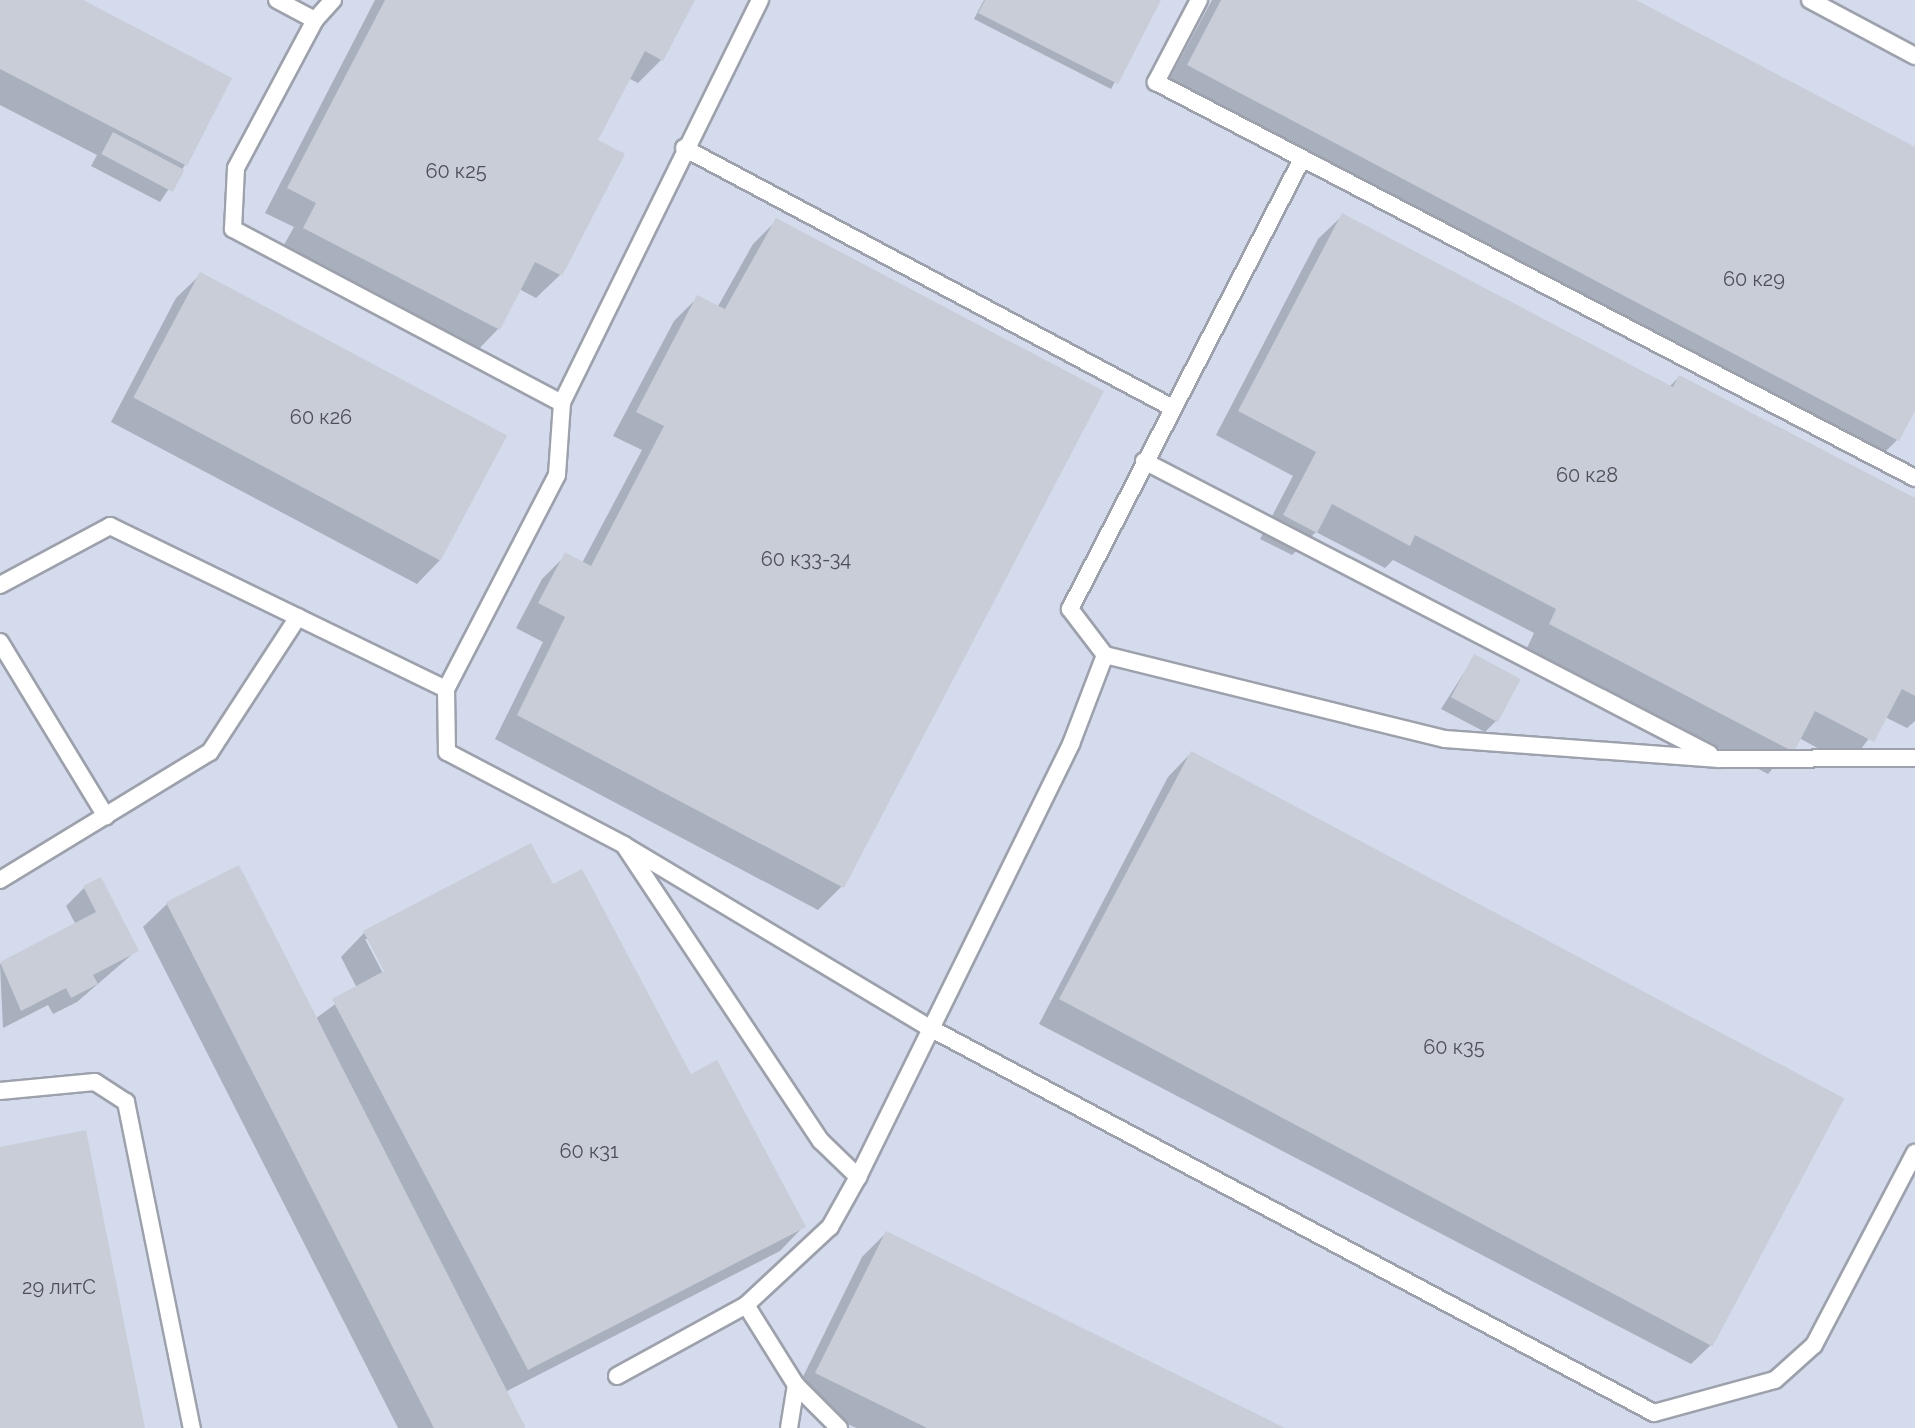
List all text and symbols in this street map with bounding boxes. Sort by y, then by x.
house number: 60 к25 [425,159,487,183]
house number: 60 к29 [1723,267,1785,291]
house number: 60 к26 [290,405,352,429]
house number: 60 к28 [1556,463,1618,487]
house number: 60 к33-34 [761,547,851,571]
house number: 60 к35 [1423,1035,1485,1059]
house number: 60 к31 [559,1139,619,1163]
house number: 29 литС [22,1275,96,1299]

